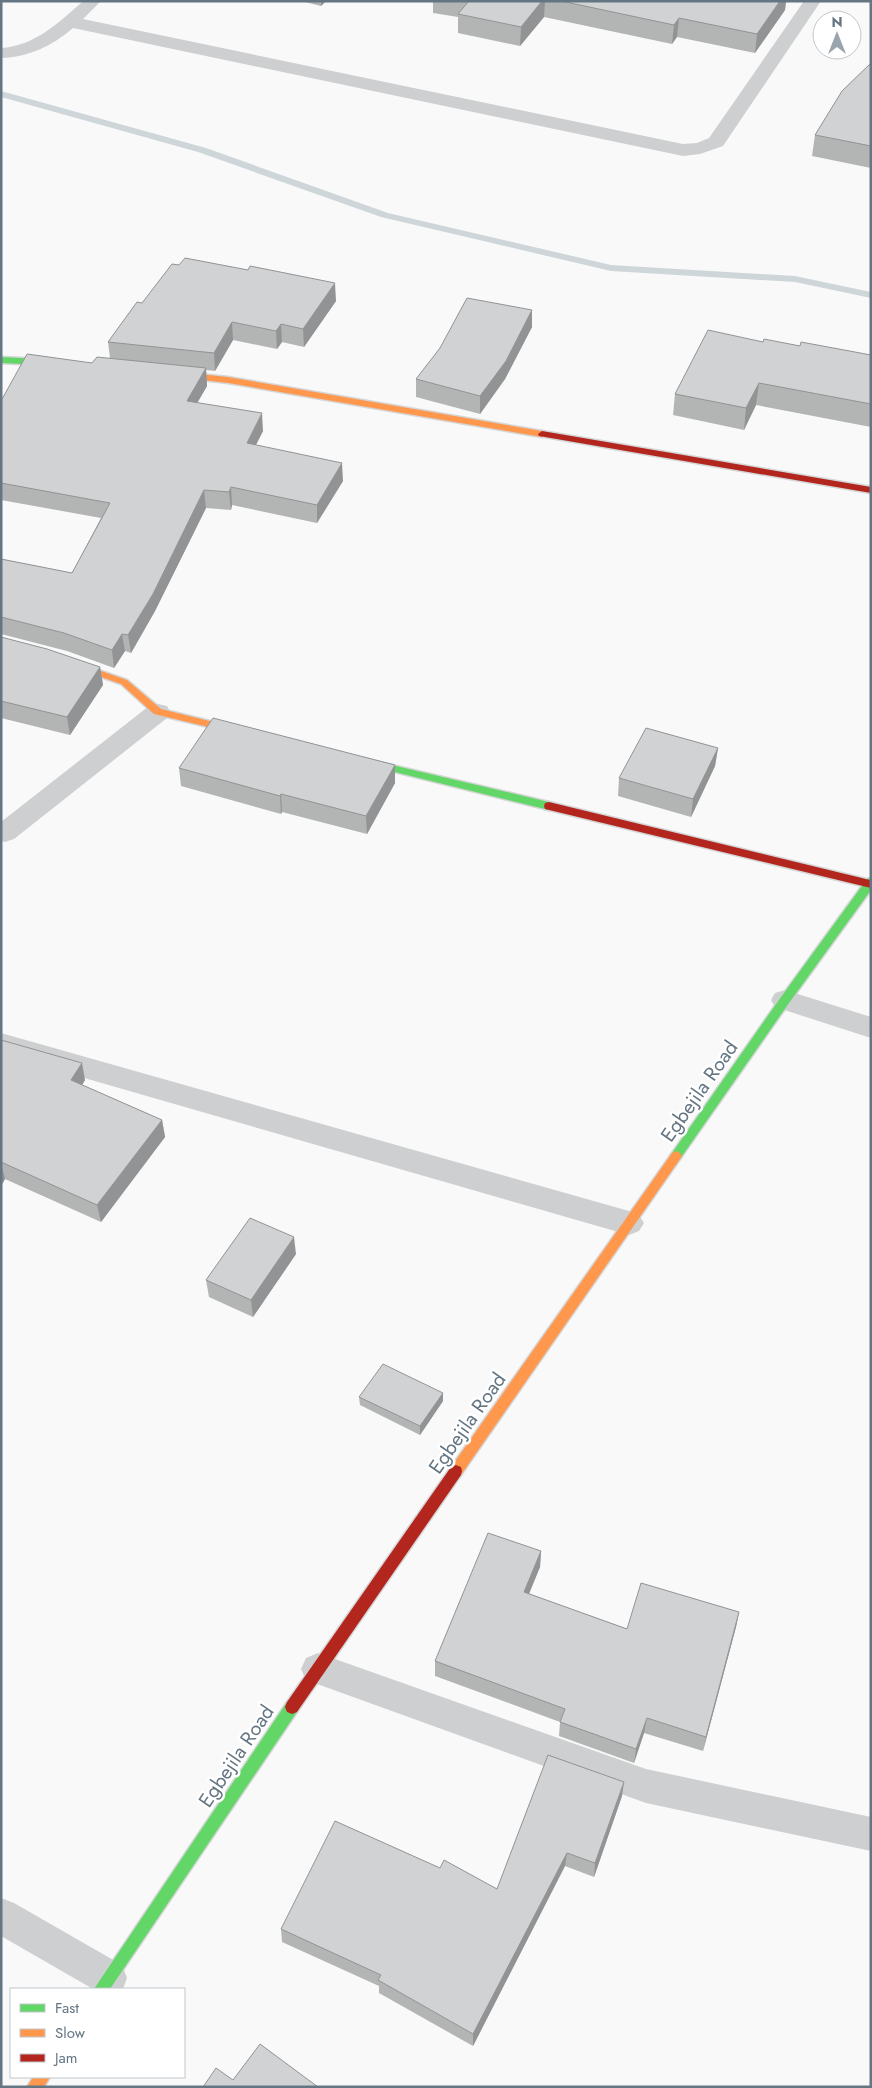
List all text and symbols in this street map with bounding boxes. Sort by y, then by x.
north arrow [812,10,862,60]
text: N [831,12,843,32]
street label: Egbejila Road [654,1035,745,1148]
street label: Egbejila Road [422,1367,513,1480]
street label: Egbejila Road [191,1699,281,1813]
legend [10,1988,185,2078]
text: Fast [55,1997,79,2019]
text: Slow [55,2022,86,2044]
text: Jam [53,2047,78,2069]

